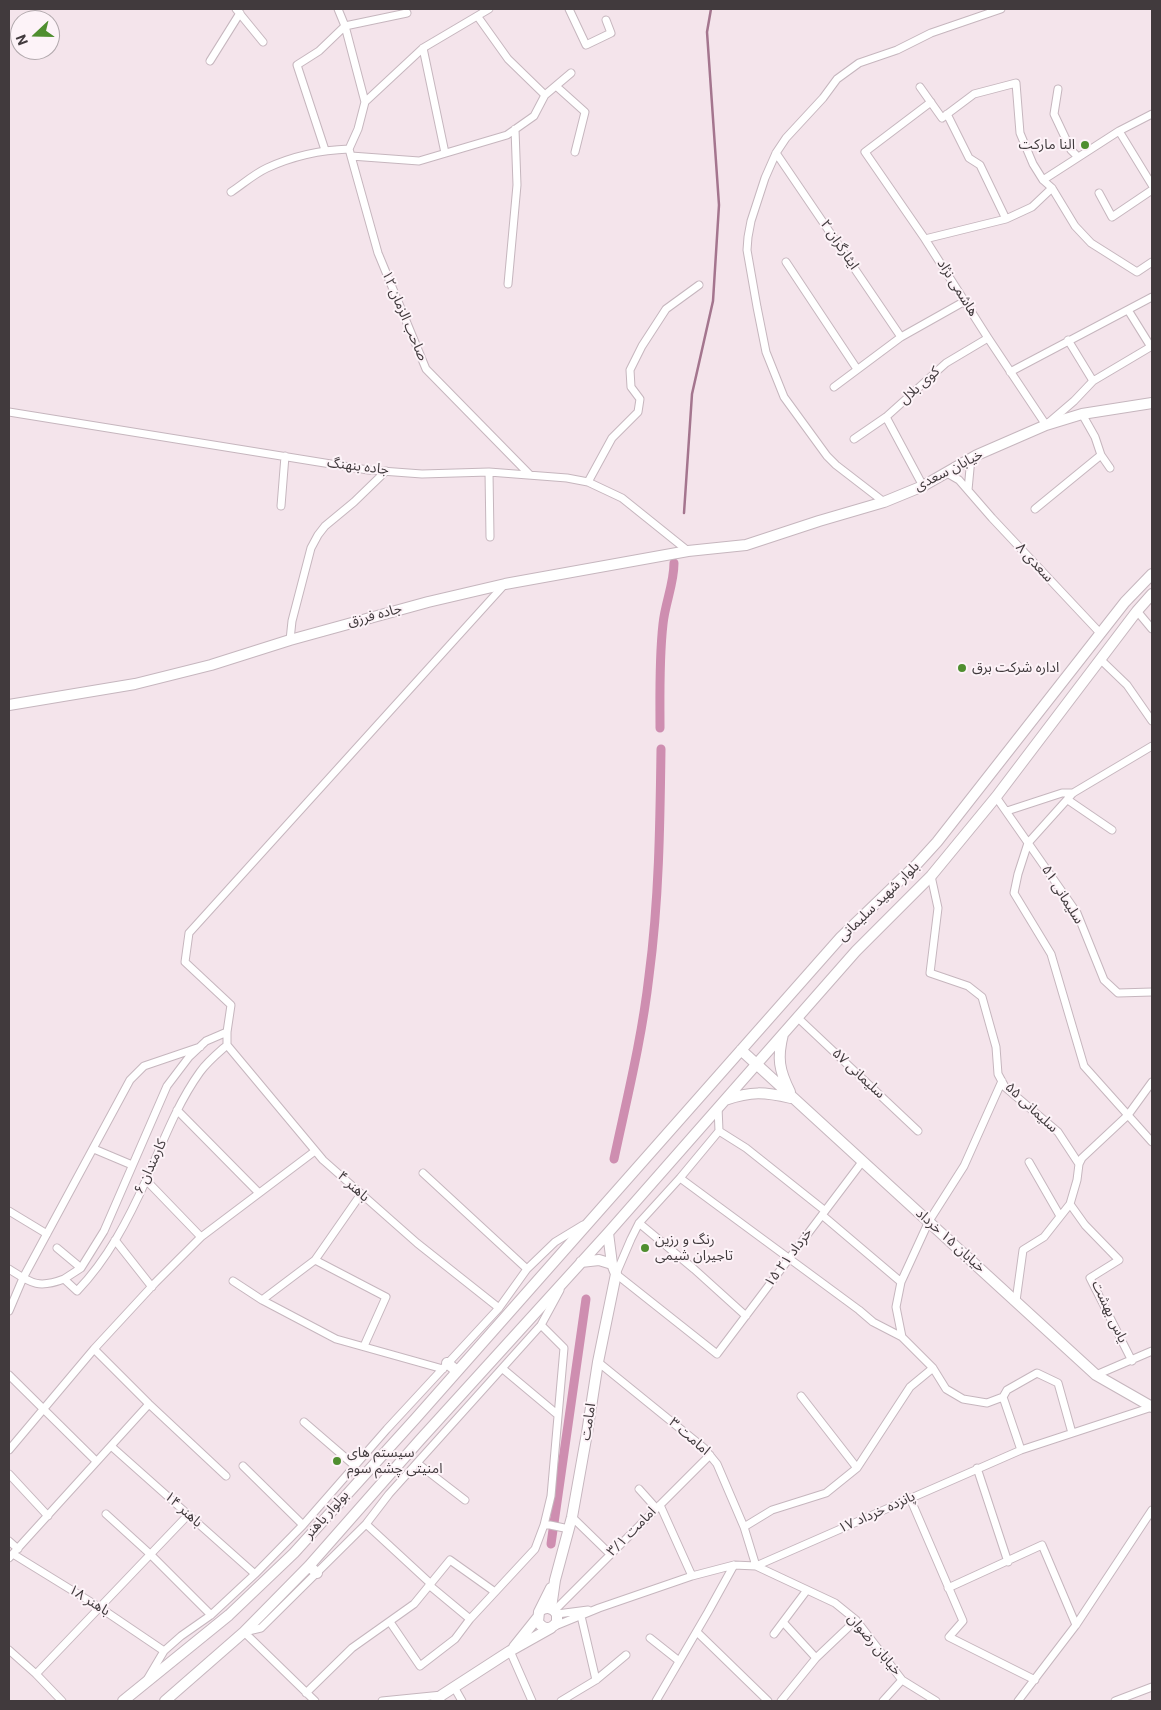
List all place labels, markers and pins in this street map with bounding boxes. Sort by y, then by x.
place label: النا مارکت [1019,137,1075,153]
marker: النا مارکت [1079,139,1091,151]
place label: اداره شرکت برق [972,660,1059,676]
marker: اداره شرکت برق [956,662,968,674]
place label: رنگ و رزین تاجیران شیمی [655,1232,733,1264]
marker: رنگ و رزین تاجیران شیمی [639,1242,651,1254]
place label: سیستم های امنیتی چشم سوم [347,1445,443,1478]
marker: سیستم های امنیتی چشم سوم [331,1455,343,1467]

